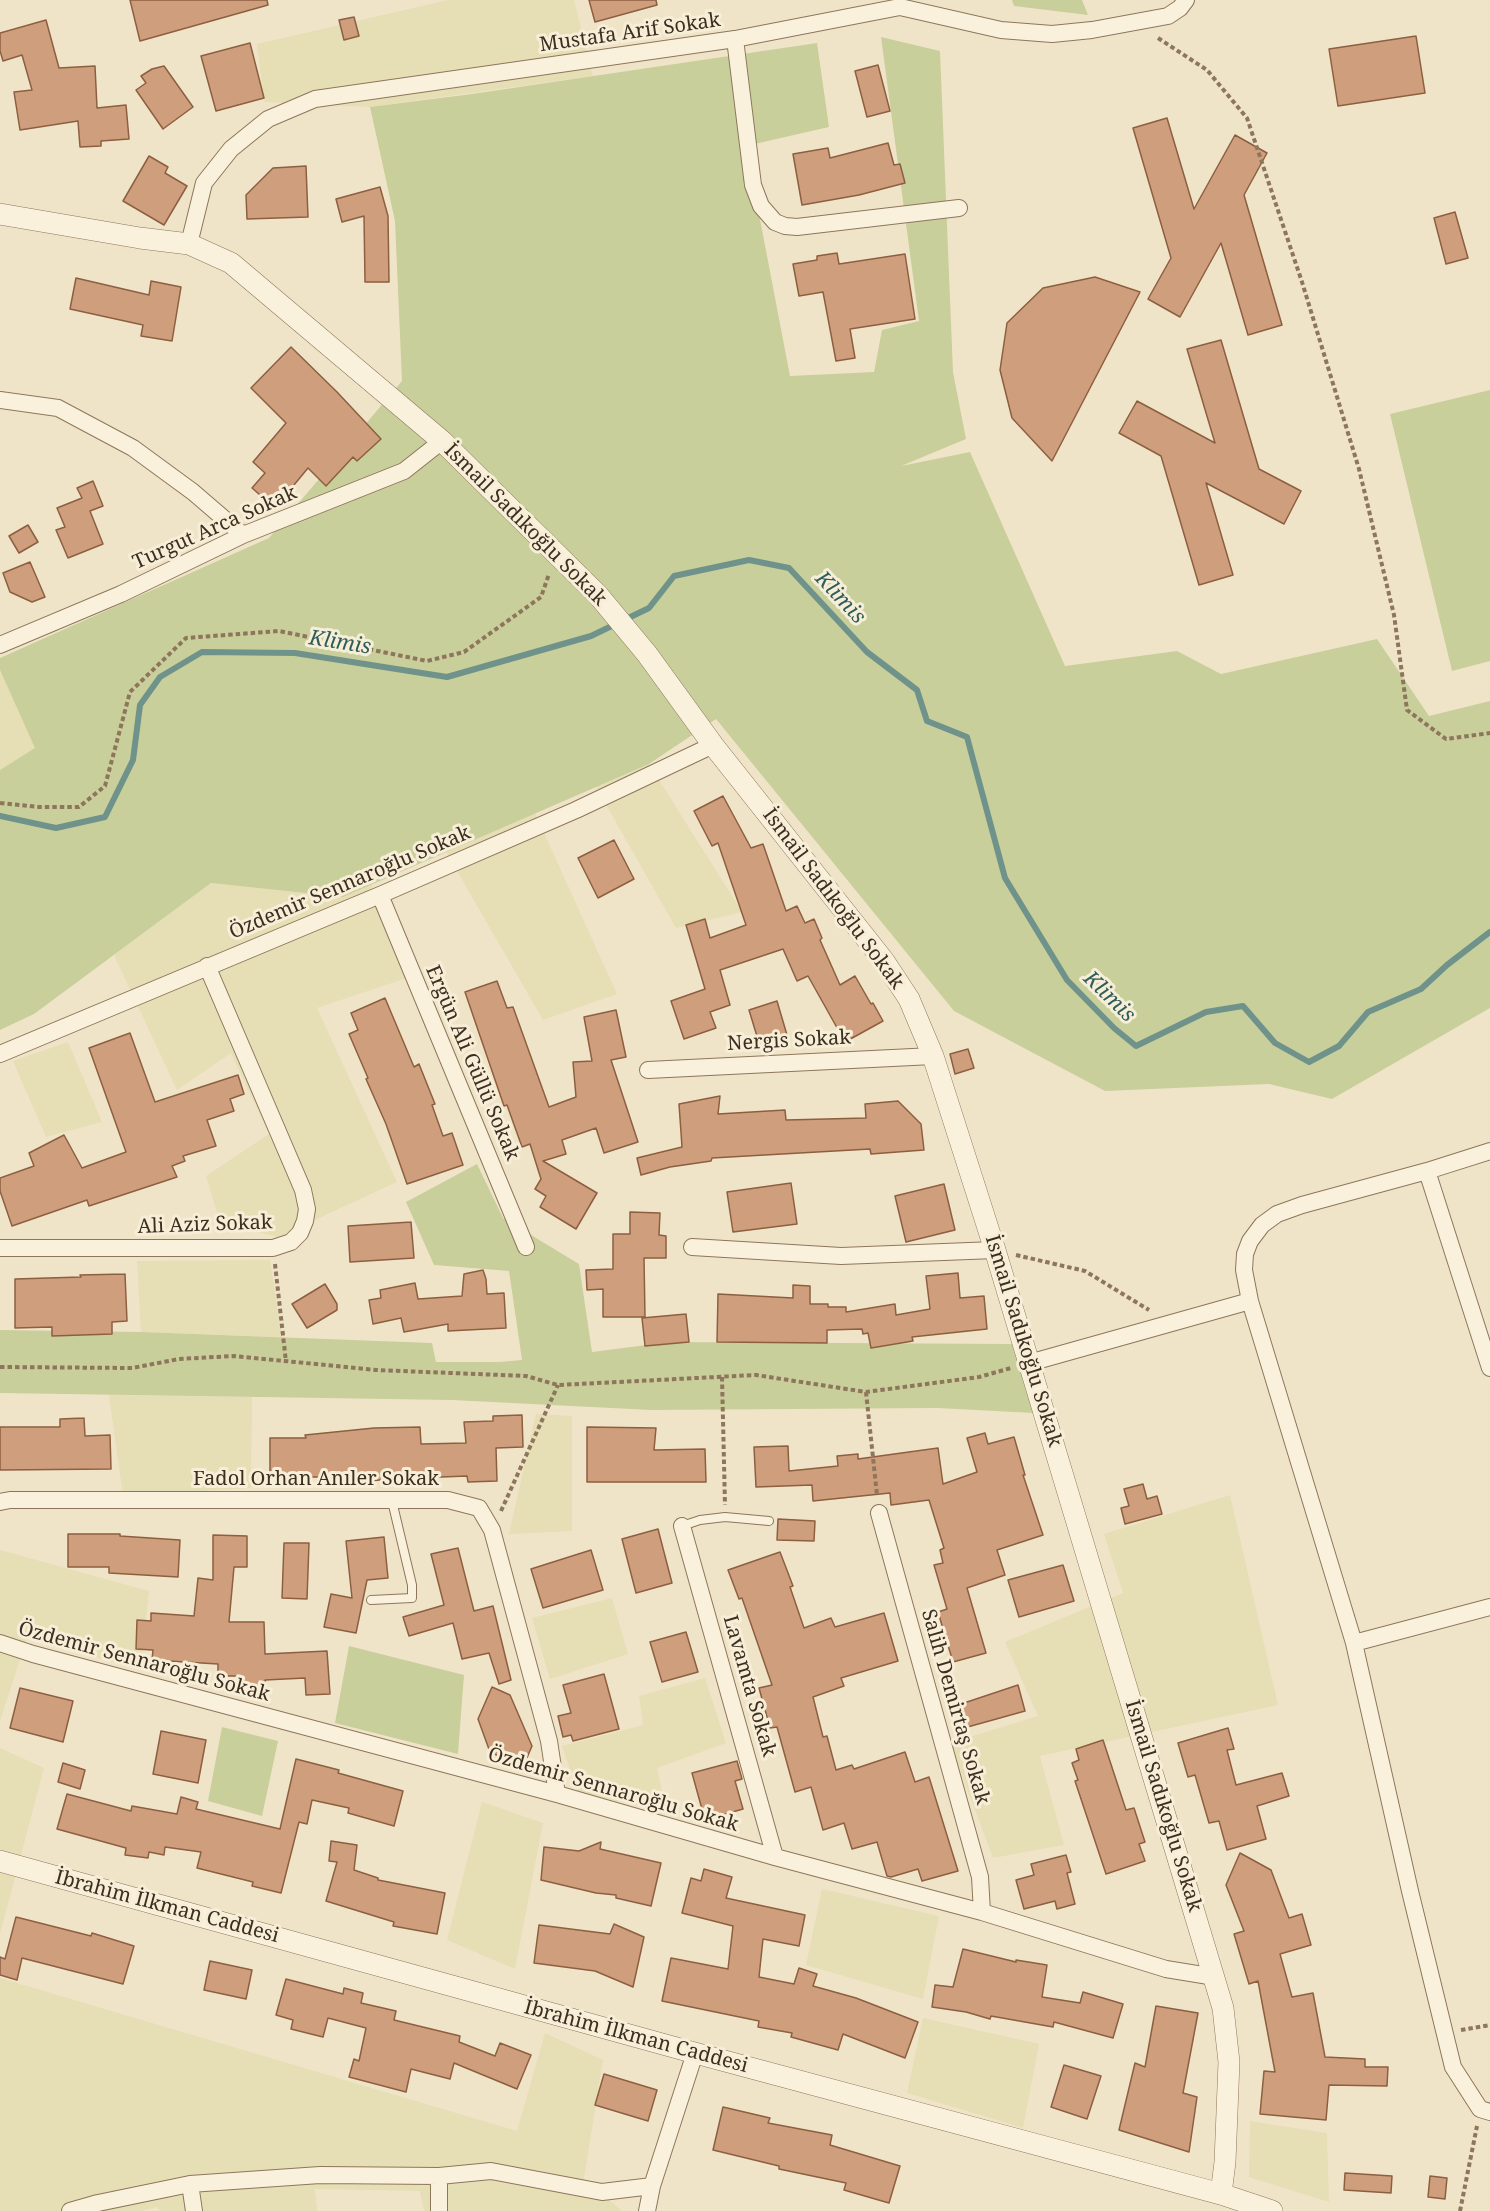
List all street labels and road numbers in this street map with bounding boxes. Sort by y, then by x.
street label: Mustafa Arif Sokak [538,8,722,58]
street label: İsmail Sadıkoğlu Sokak [439,439,611,611]
street label: Turgut Arca Sokak [129,481,301,575]
street label: İsmail Sadıkoğlu Sokak [757,804,909,994]
street label: Özdemir Sennaroğlu Sokak [226,821,474,945]
street label: Ergün Ali Güllü Sokak [420,962,524,1164]
street label: Nergis Sokak [727,1026,851,1056]
street label: Ali Aziz Sokak [137,1211,273,1239]
street label: İsmail Sadıkoğlu Sokak [979,1232,1067,1450]
street label: Fadol Orhan Anıler Sokak [193,1467,439,1491]
street label: Salih Demirtaş Sokak [916,1607,994,1807]
street label: Lavamta Sokak [717,1613,781,1759]
street label: Özdemir Sennaroğlu Sokak [16,1617,272,1707]
street label: İsmail Sadıkoğlu Sokak [1119,1697,1207,1915]
street label: Özdemir Sennaroğlu Sokak [485,1743,741,1837]
street label: İbrahim İlkman Caddesi [52,1866,282,1948]
street label: İbrahim İlkman Caddesi [521,1996,751,2078]

